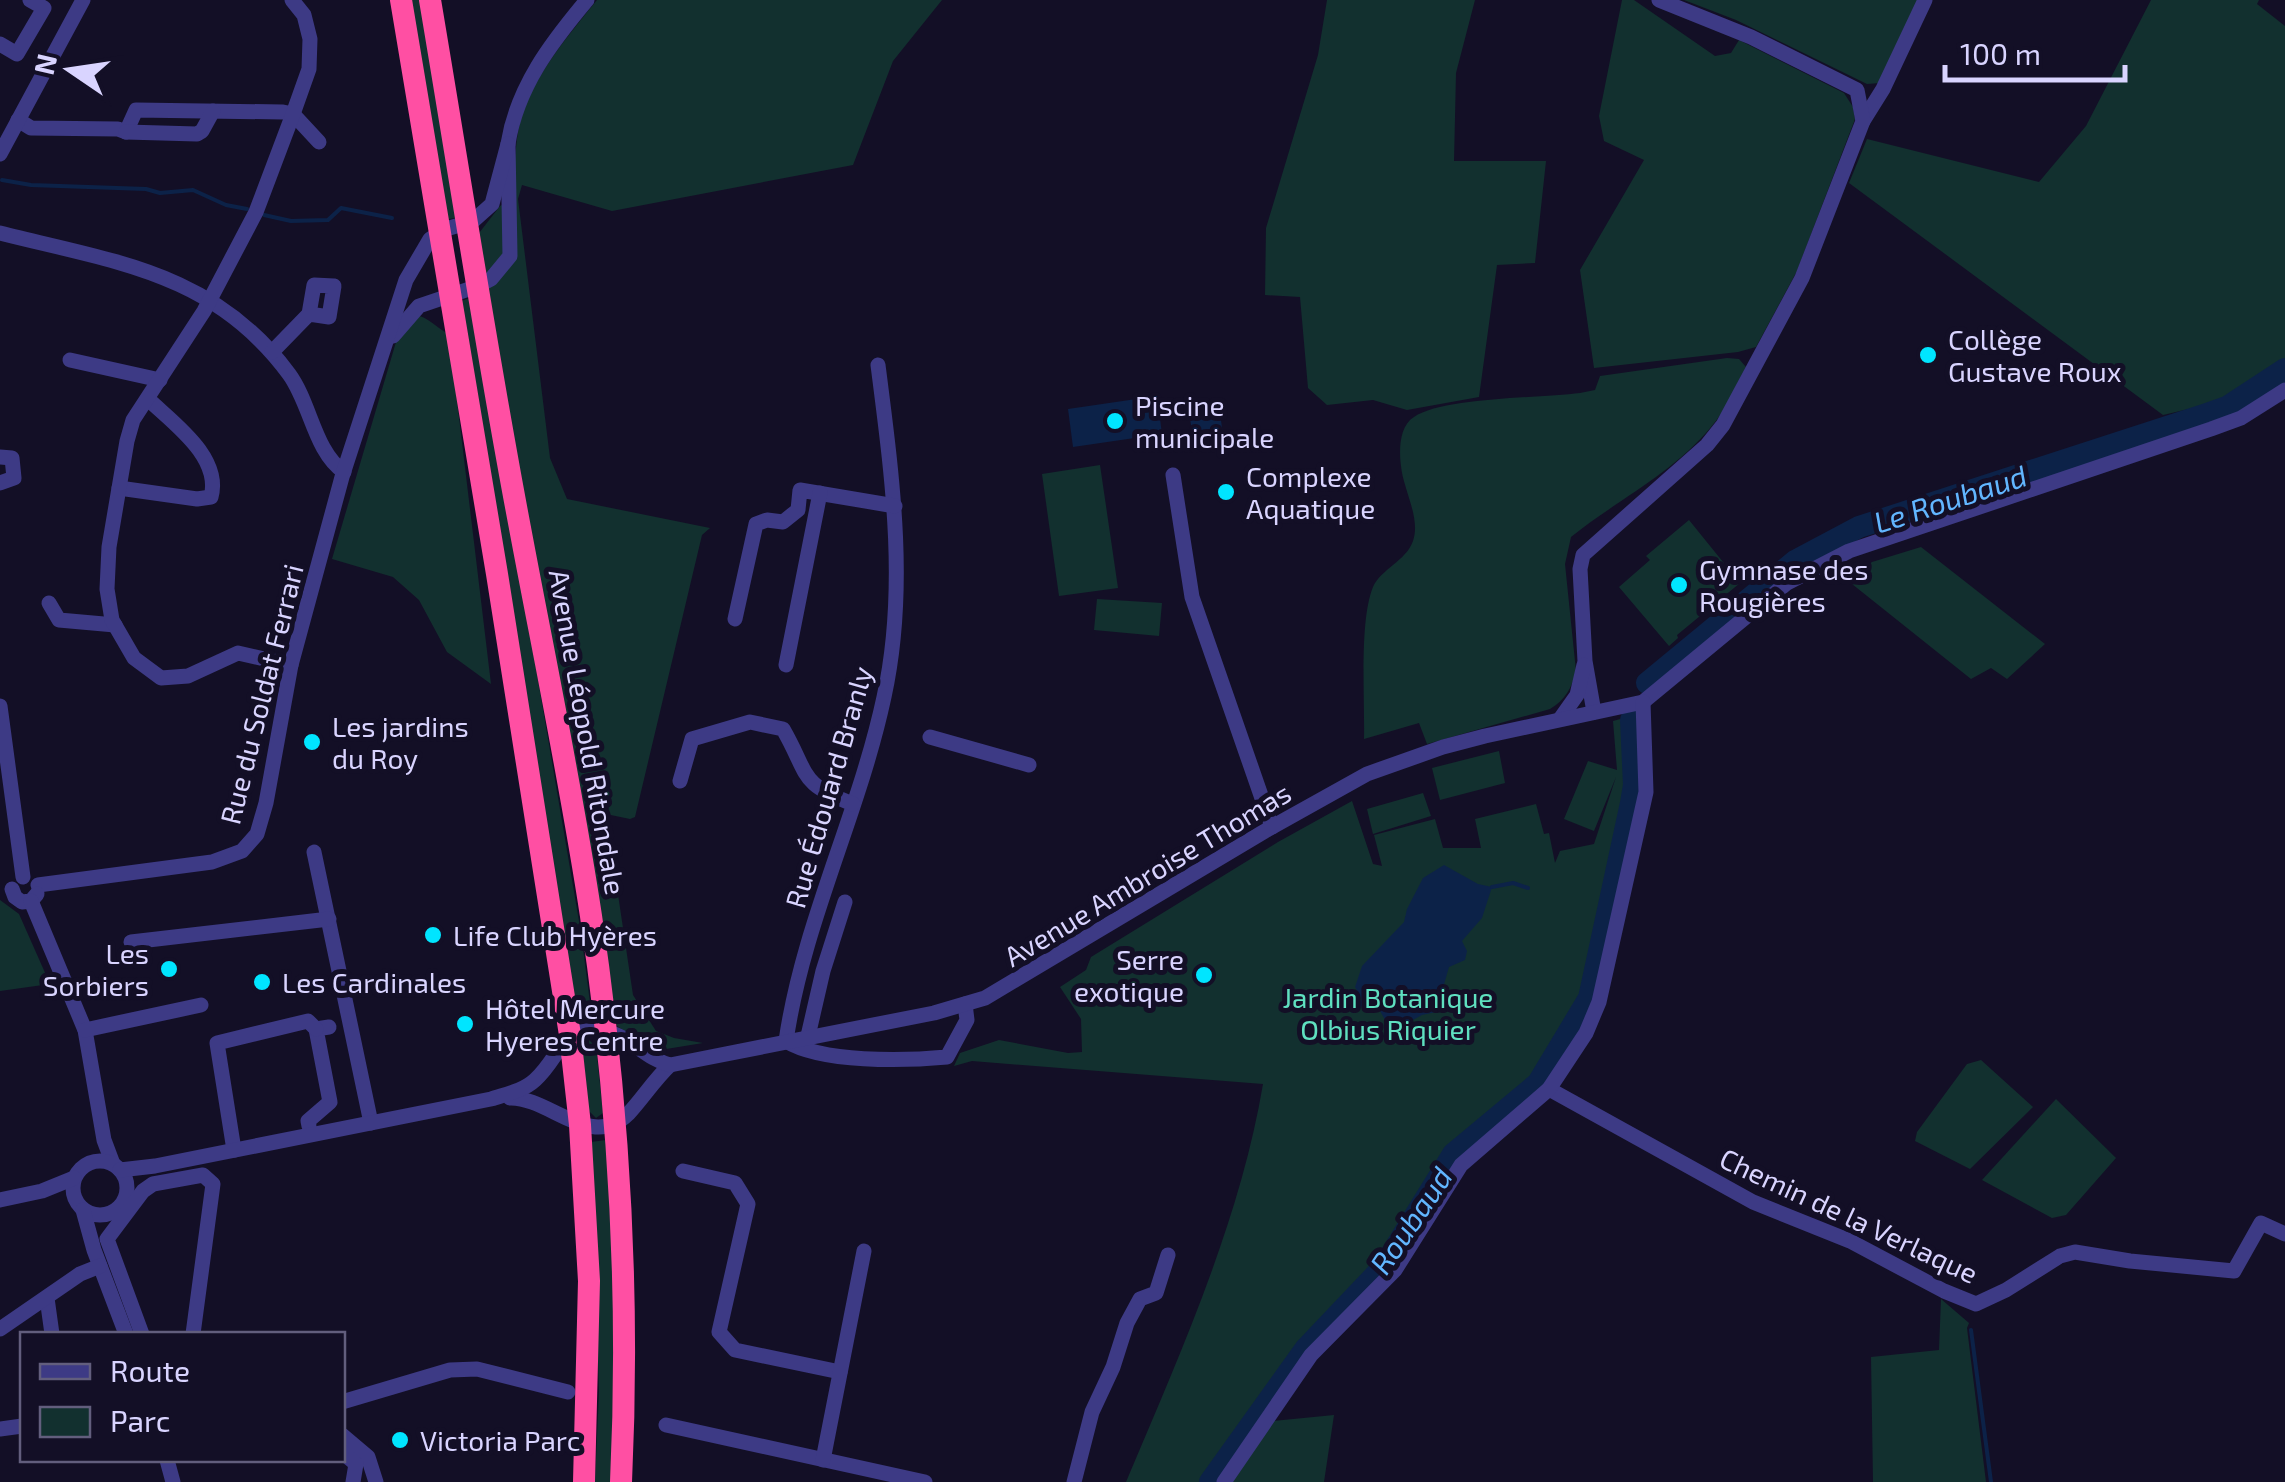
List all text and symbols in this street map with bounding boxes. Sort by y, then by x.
north arrow [20,20,120,120]
scale bar [1945,20,2125,82]
text: 100 m [1960,35,2041,71]
text: N [26,50,64,78]
place label: Collège Gustave Roux [1948,322,2122,388]
marker: Collège Gustave Roux [1917,344,1939,366]
place label: Piscine municipale [1135,388,1274,454]
marker: Piscine municipale [1104,410,1126,432]
water label: Le Roubaud [1869,456,2031,540]
place label: Complexe Aquatique [1246,459,1375,525]
marker: Complexe Aquatique [1215,481,1237,503]
place label: Gymnase des Rougières [1699,552,1868,618]
street label: Rue du Soldat Ferrari [212,560,310,828]
street label: Avenue Léopold Ritondale [543,567,633,897]
marker: Gymnase des Rougières [1668,574,1690,596]
street label: Rue Édouard Branly [777,662,879,912]
place label: Les jardins du Roy [332,709,469,775]
marker: Les jardins du Roy [301,731,323,753]
street label: Avenue Ambroise Thomas [997,775,1297,973]
place label: Life Club Hyères [453,918,657,952]
marker: Life Club Hyères [422,924,444,946]
place label: Les Sorbiers [43,936,149,1002]
place label: Serre exotique [1074,942,1184,1008]
marker: Les Sorbiers [158,958,180,980]
marker: Serre exotique [1193,964,1215,986]
place label: Les Cardinales [282,965,466,999]
marker: Les Cardinales [251,971,273,993]
park label: Jardin Botanique Olbius Riquier [1283,980,1493,1046]
place label: Hôtel Mercure Hyeres Centre [485,991,665,1057]
marker: Hôtel Mercure Hyeres Centre [454,1013,476,1035]
street label: Chemin de la Verlaque [1715,1140,1983,1290]
water label: Roubaud [1361,1160,1459,1280]
legend [20,1332,345,1462]
text: Route [110,1352,190,1388]
text: Parc [110,1402,170,1438]
place label: Victoria Parc [420,1423,580,1457]
marker: Victoria Parc [389,1429,411,1451]

